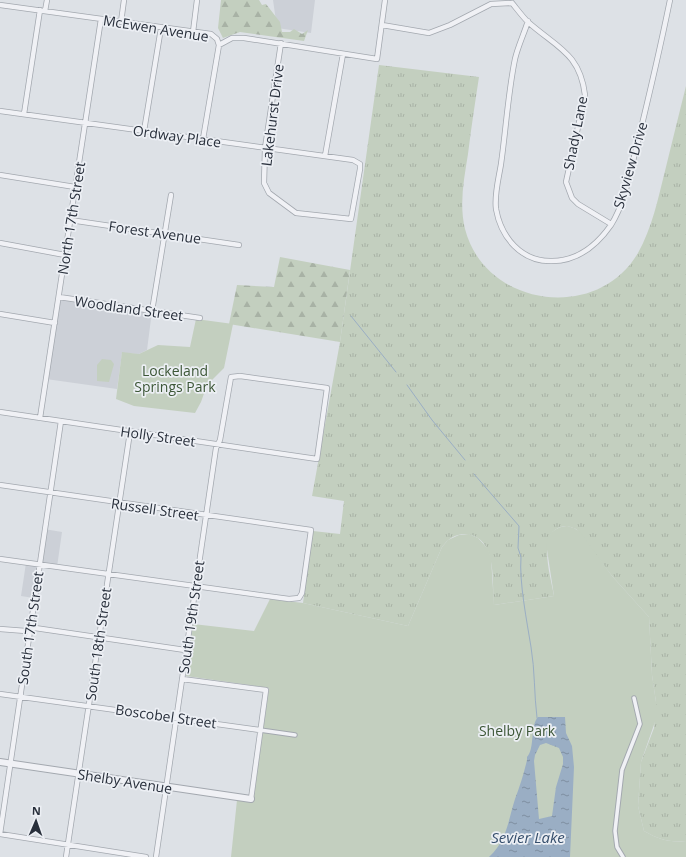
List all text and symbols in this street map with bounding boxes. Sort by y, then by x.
street label: McEwen Avenue [102,10,210,46]
street label: Lakehurst Drive [256,63,288,167]
street label: Shady Lane [559,94,591,172]
street label: Skyview Drive [609,119,651,210]
street label: Ordway Place [132,120,222,152]
street label: North 17th Street [53,160,89,276]
street label: Forest Avenue [107,216,203,248]
street label: Woodland Street [73,291,185,325]
park label: Lockeland Springs Park [134,361,216,396]
street label: Holly Street [119,421,197,451]
street label: Russell Street [110,493,200,525]
street label: South 19th Street [174,559,208,675]
street label: South 17th Street [13,570,47,686]
street label: South 18th Street [81,586,115,702]
street label: Boscobel Street [114,699,218,733]
park label: Shelby Park [479,721,556,740]
street label: Shelby Avenue [76,764,174,798]
north arrow [16,801,56,841]
text: N [32,803,41,818]
water label: Sevier Lake [491,827,565,847]

